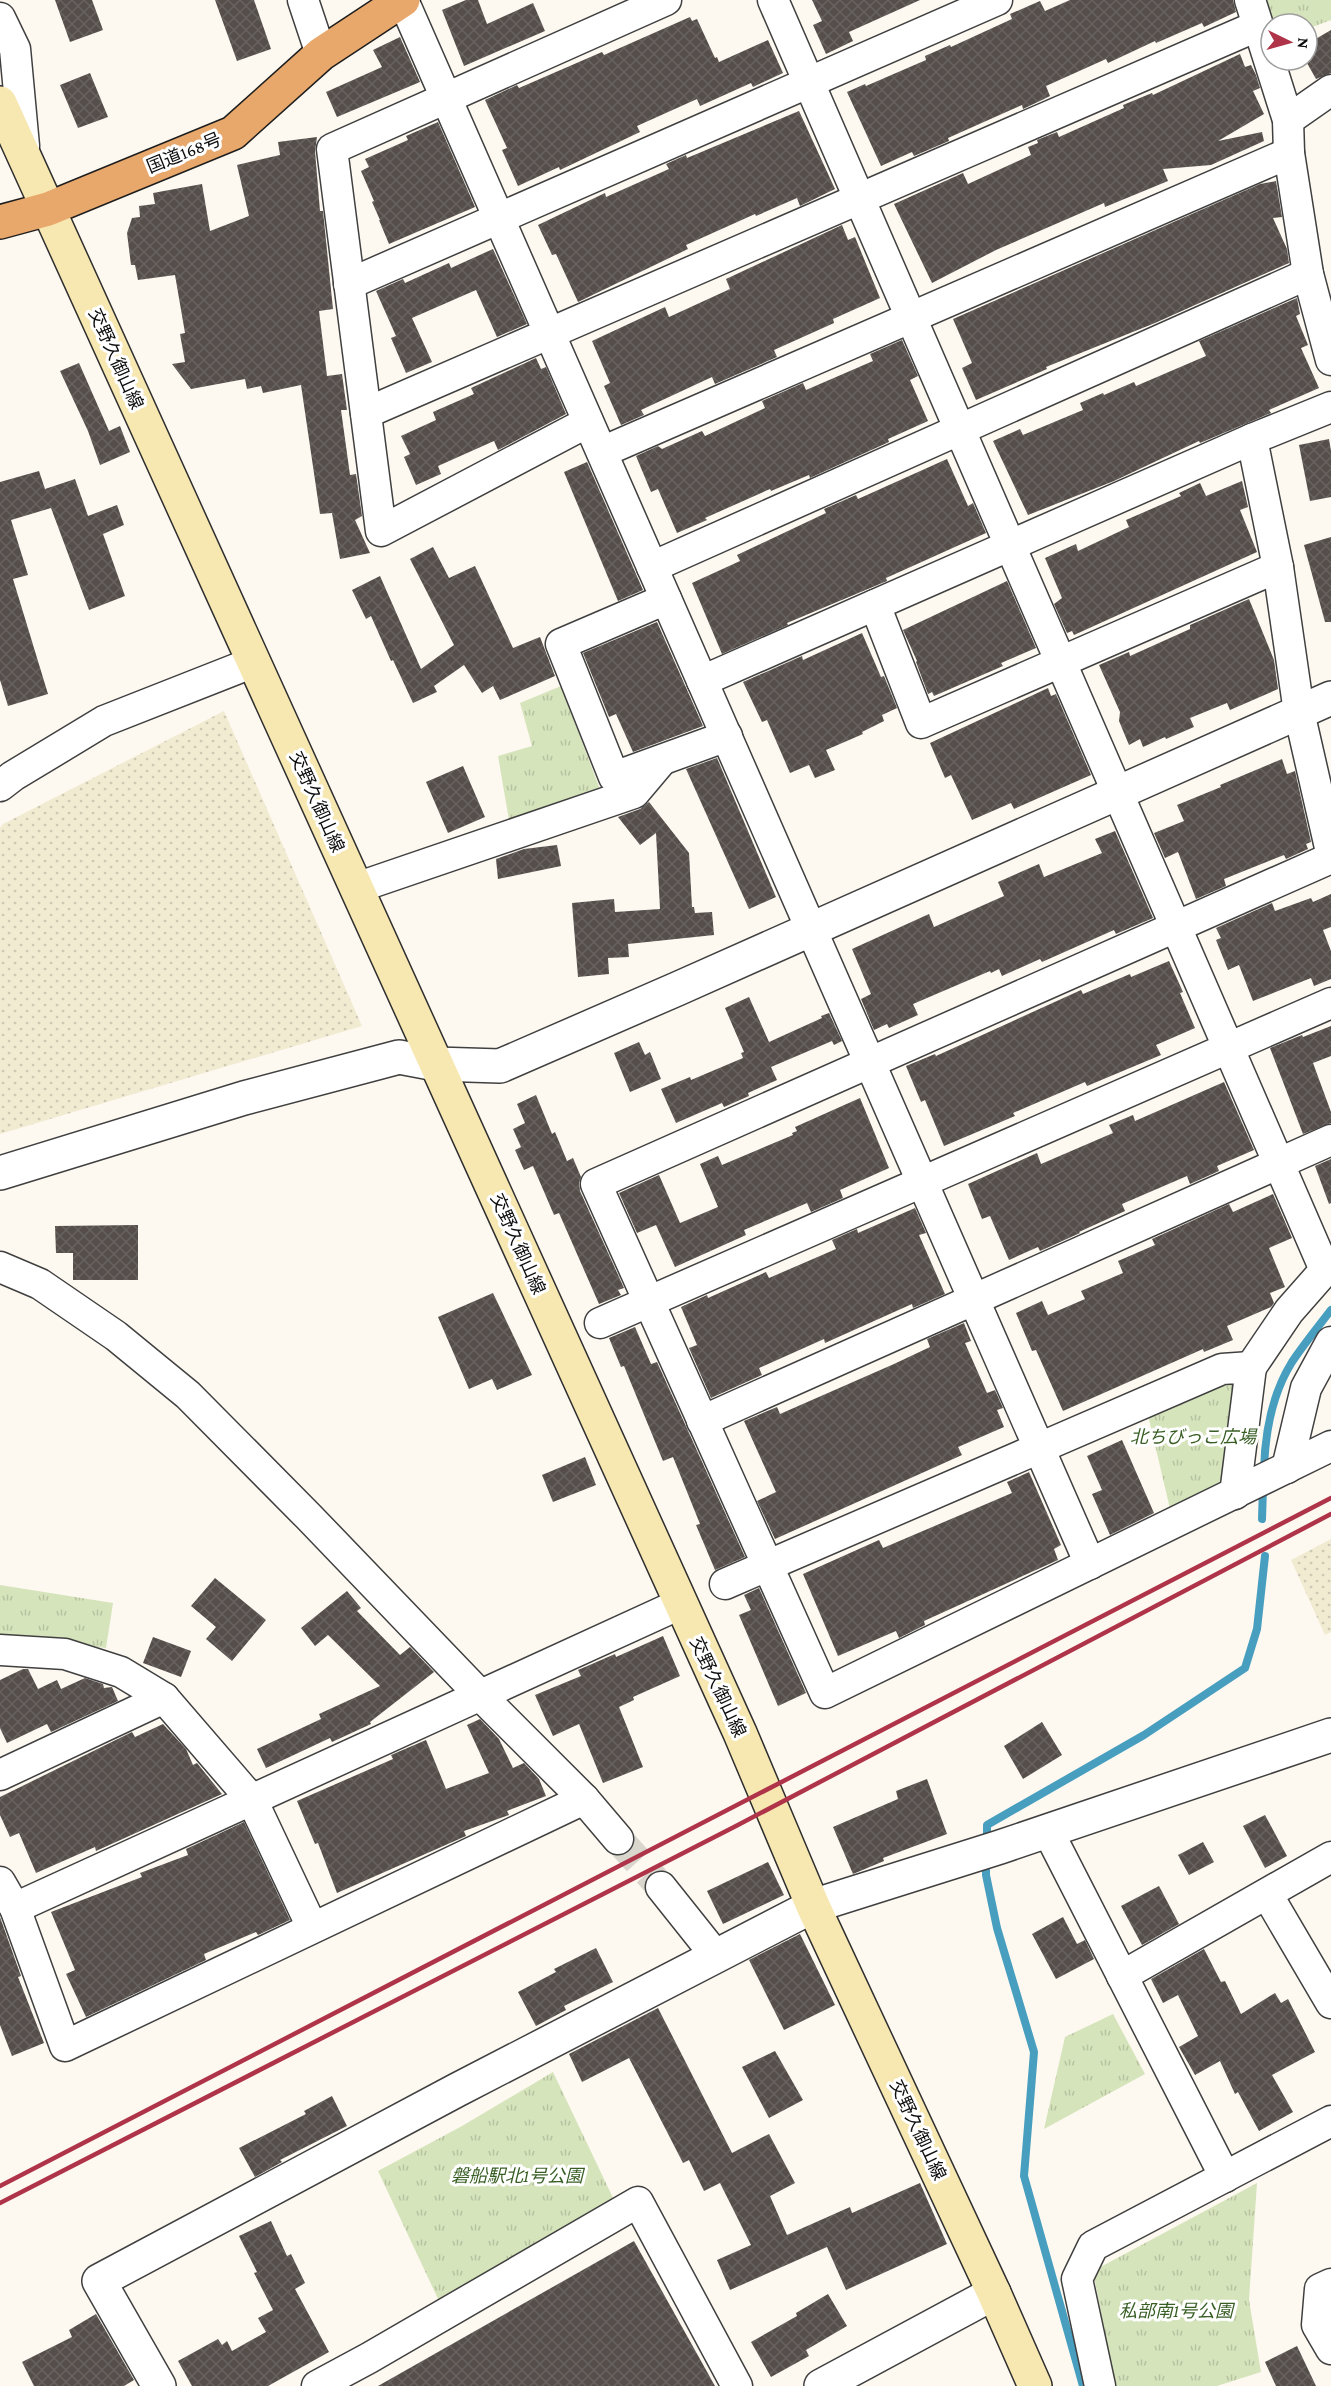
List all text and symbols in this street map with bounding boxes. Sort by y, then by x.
north arrow [1259,12,1319,72]
text: N [1294,37,1312,50]
street label: 国道168号 [144,129,224,177]
street label: 交野久御山線 [85,306,147,412]
street label: 交野久御山線 [286,749,348,855]
street label: 交野久御山線 [487,1191,549,1297]
park label: 北ちびっこ広場 [1130,1427,1258,1447]
street label: 交野久御山線 [686,1634,750,1740]
street label: 交野久御山線 [886,2077,950,2183]
park label: 磐船駅北1号公園 [451,2166,586,2186]
park label: 私部南1号公園 [1119,2301,1236,2321]

